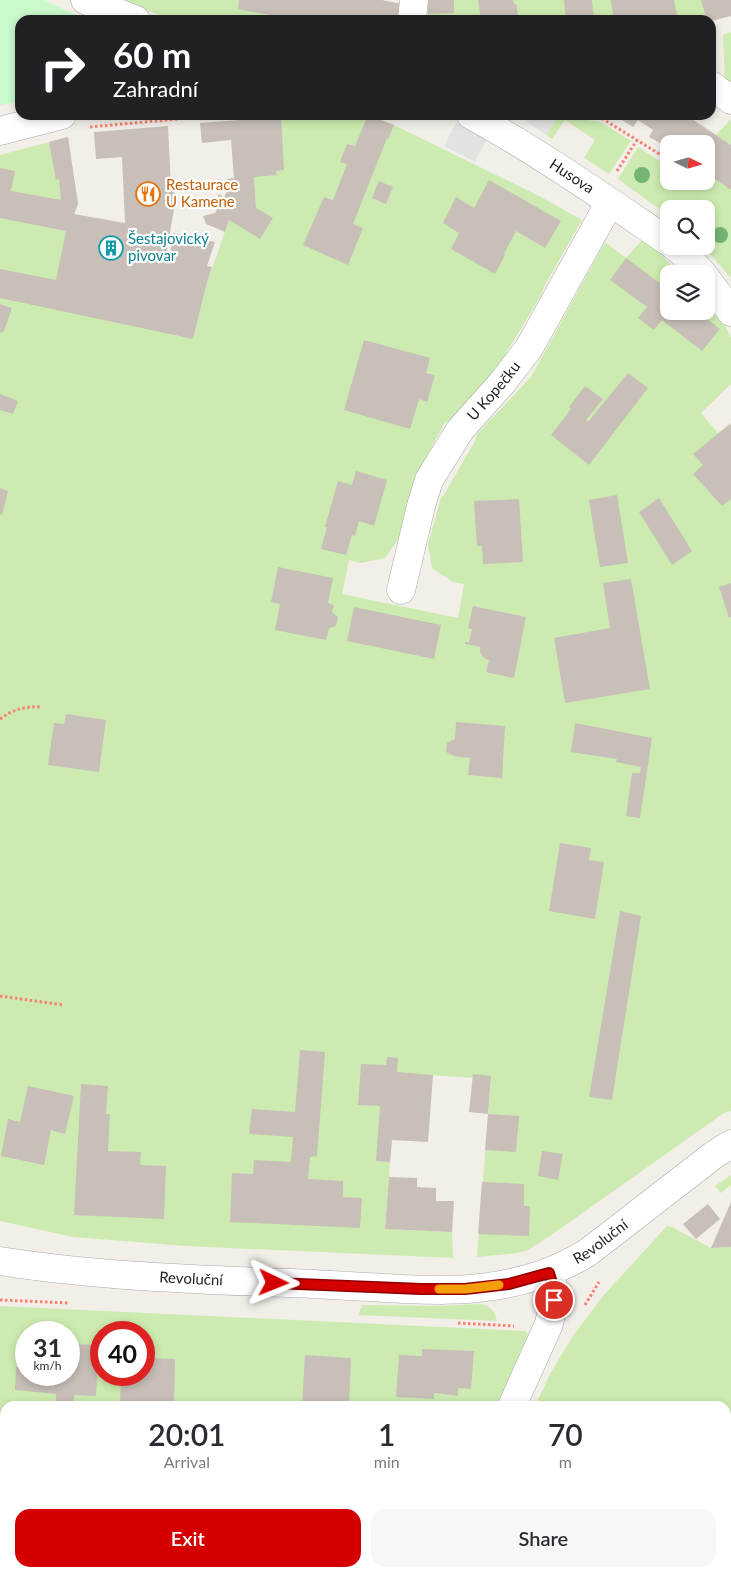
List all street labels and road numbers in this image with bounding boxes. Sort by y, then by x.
street label: Husova [547,155,598,197]
street label: U Kopečku [463,357,523,424]
street label: Revoluční [569,1214,632,1267]
street label: Revoluční [159,1267,225,1289]

